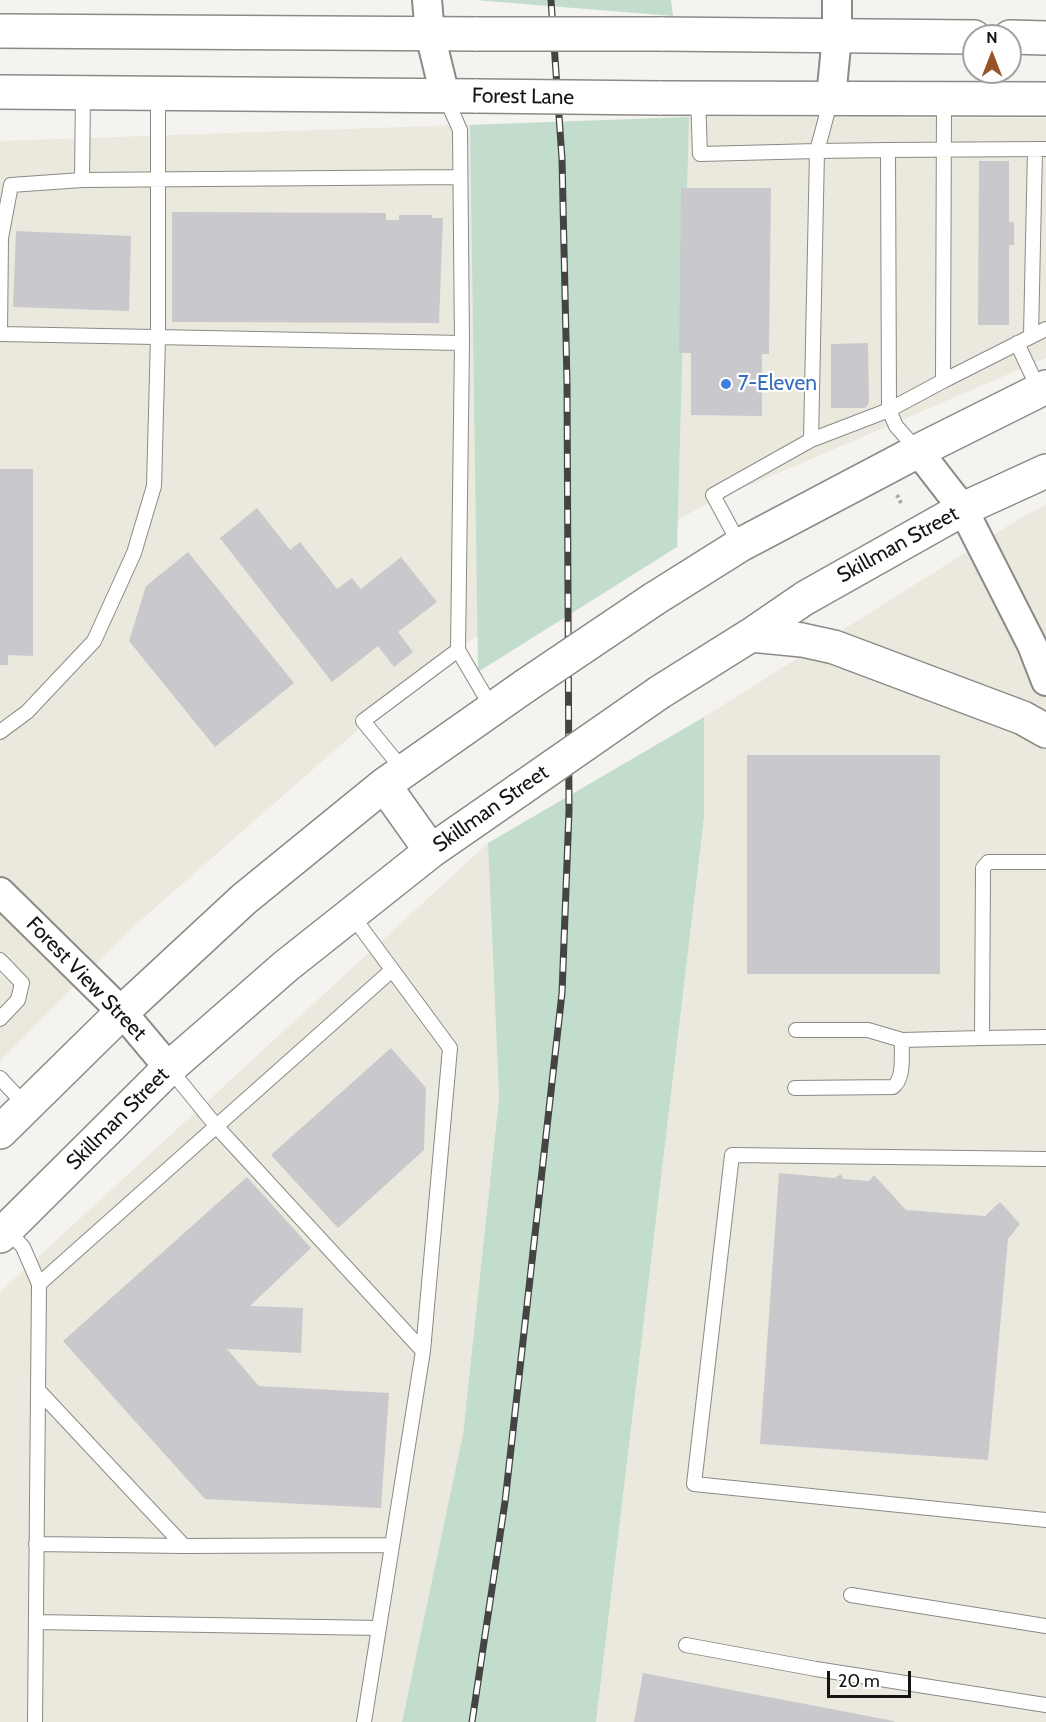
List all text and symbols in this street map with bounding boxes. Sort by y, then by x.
north arrow [962,24,1022,84]
text: N [986,28,998,47]
street label: Forest Lane [472,84,574,110]
place label: 7-Eleven [738,371,817,397]
marker: 7-Eleven [719,377,733,391]
street label: Skillman Street [833,501,963,589]
street label: Skillman Street [429,760,553,858]
street label: Forest View Street [21,912,151,1046]
street label: Skillman Street [61,1062,175,1176]
scale bar [830,1659,914,1697]
text: 20 m [838,1670,880,1692]

